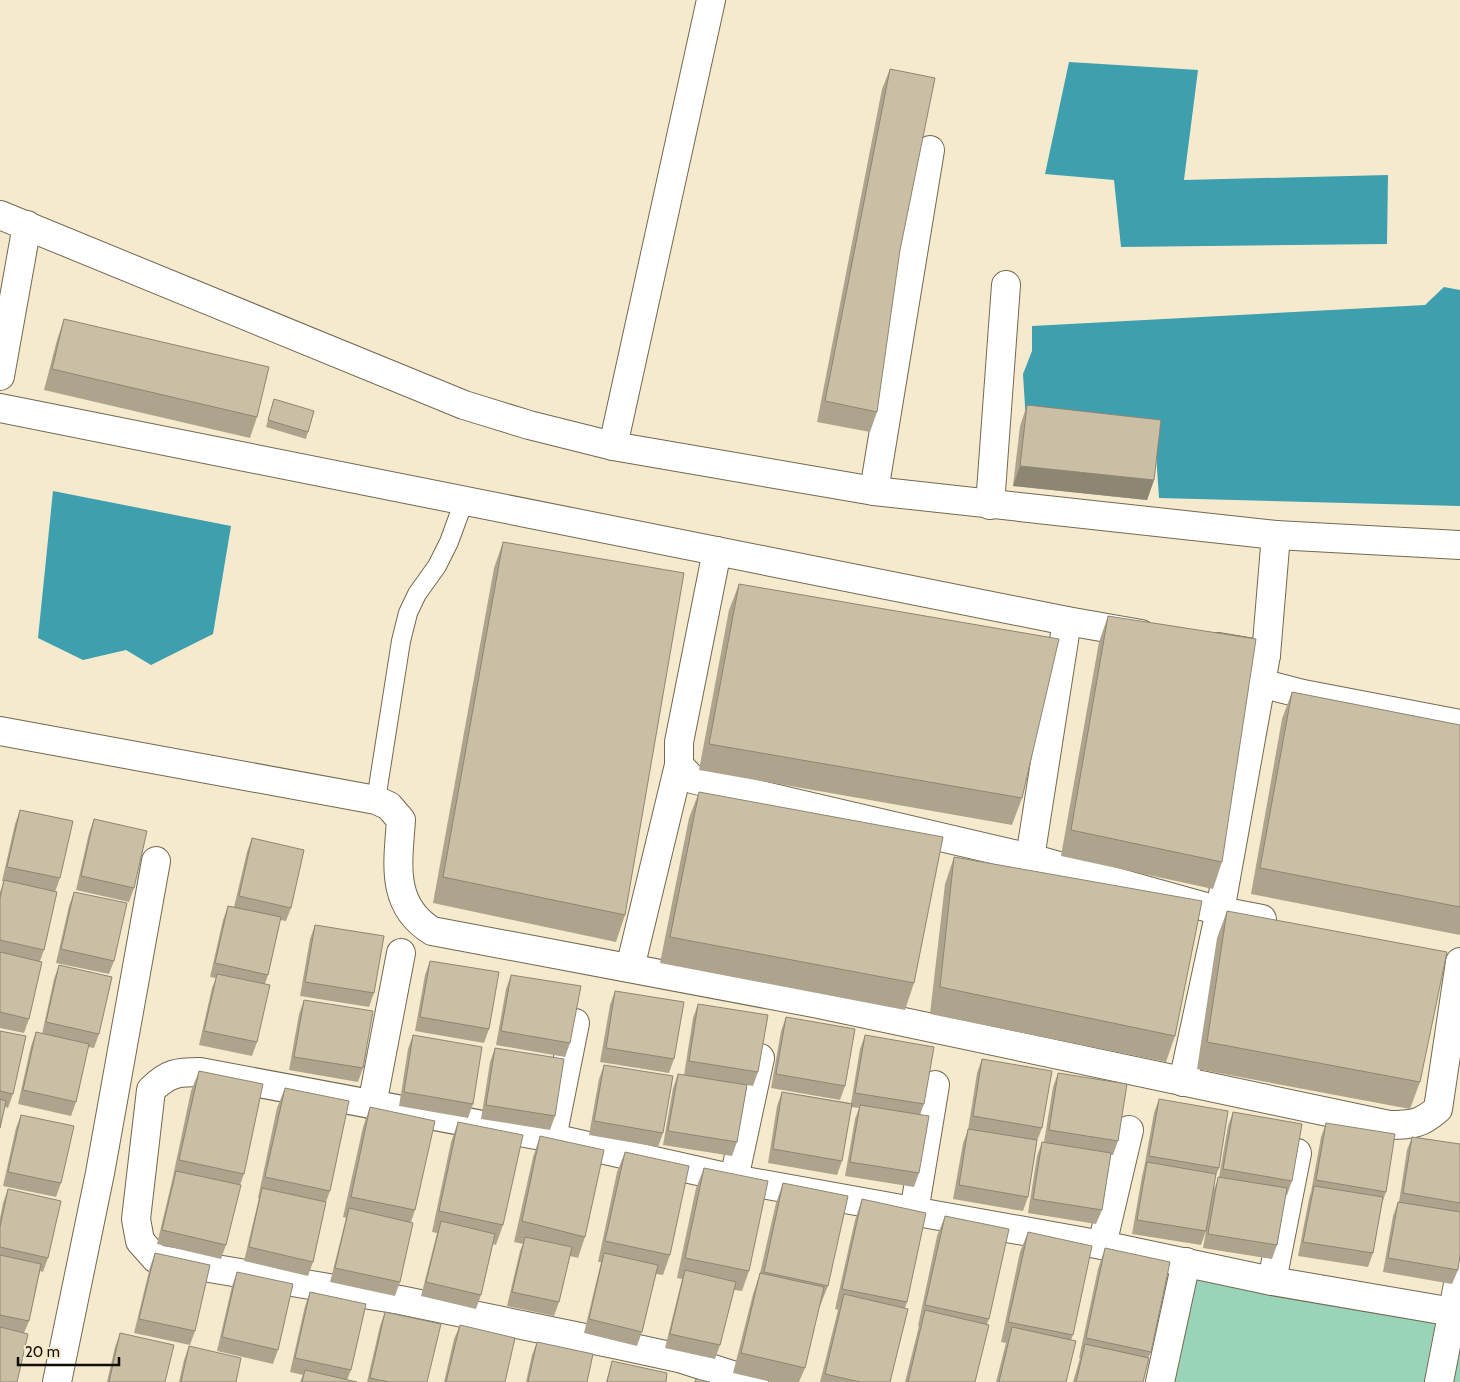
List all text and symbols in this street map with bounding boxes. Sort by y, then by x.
scale bar [18,1334,119,1366]
text: 20 m [25,1343,60,1361]

